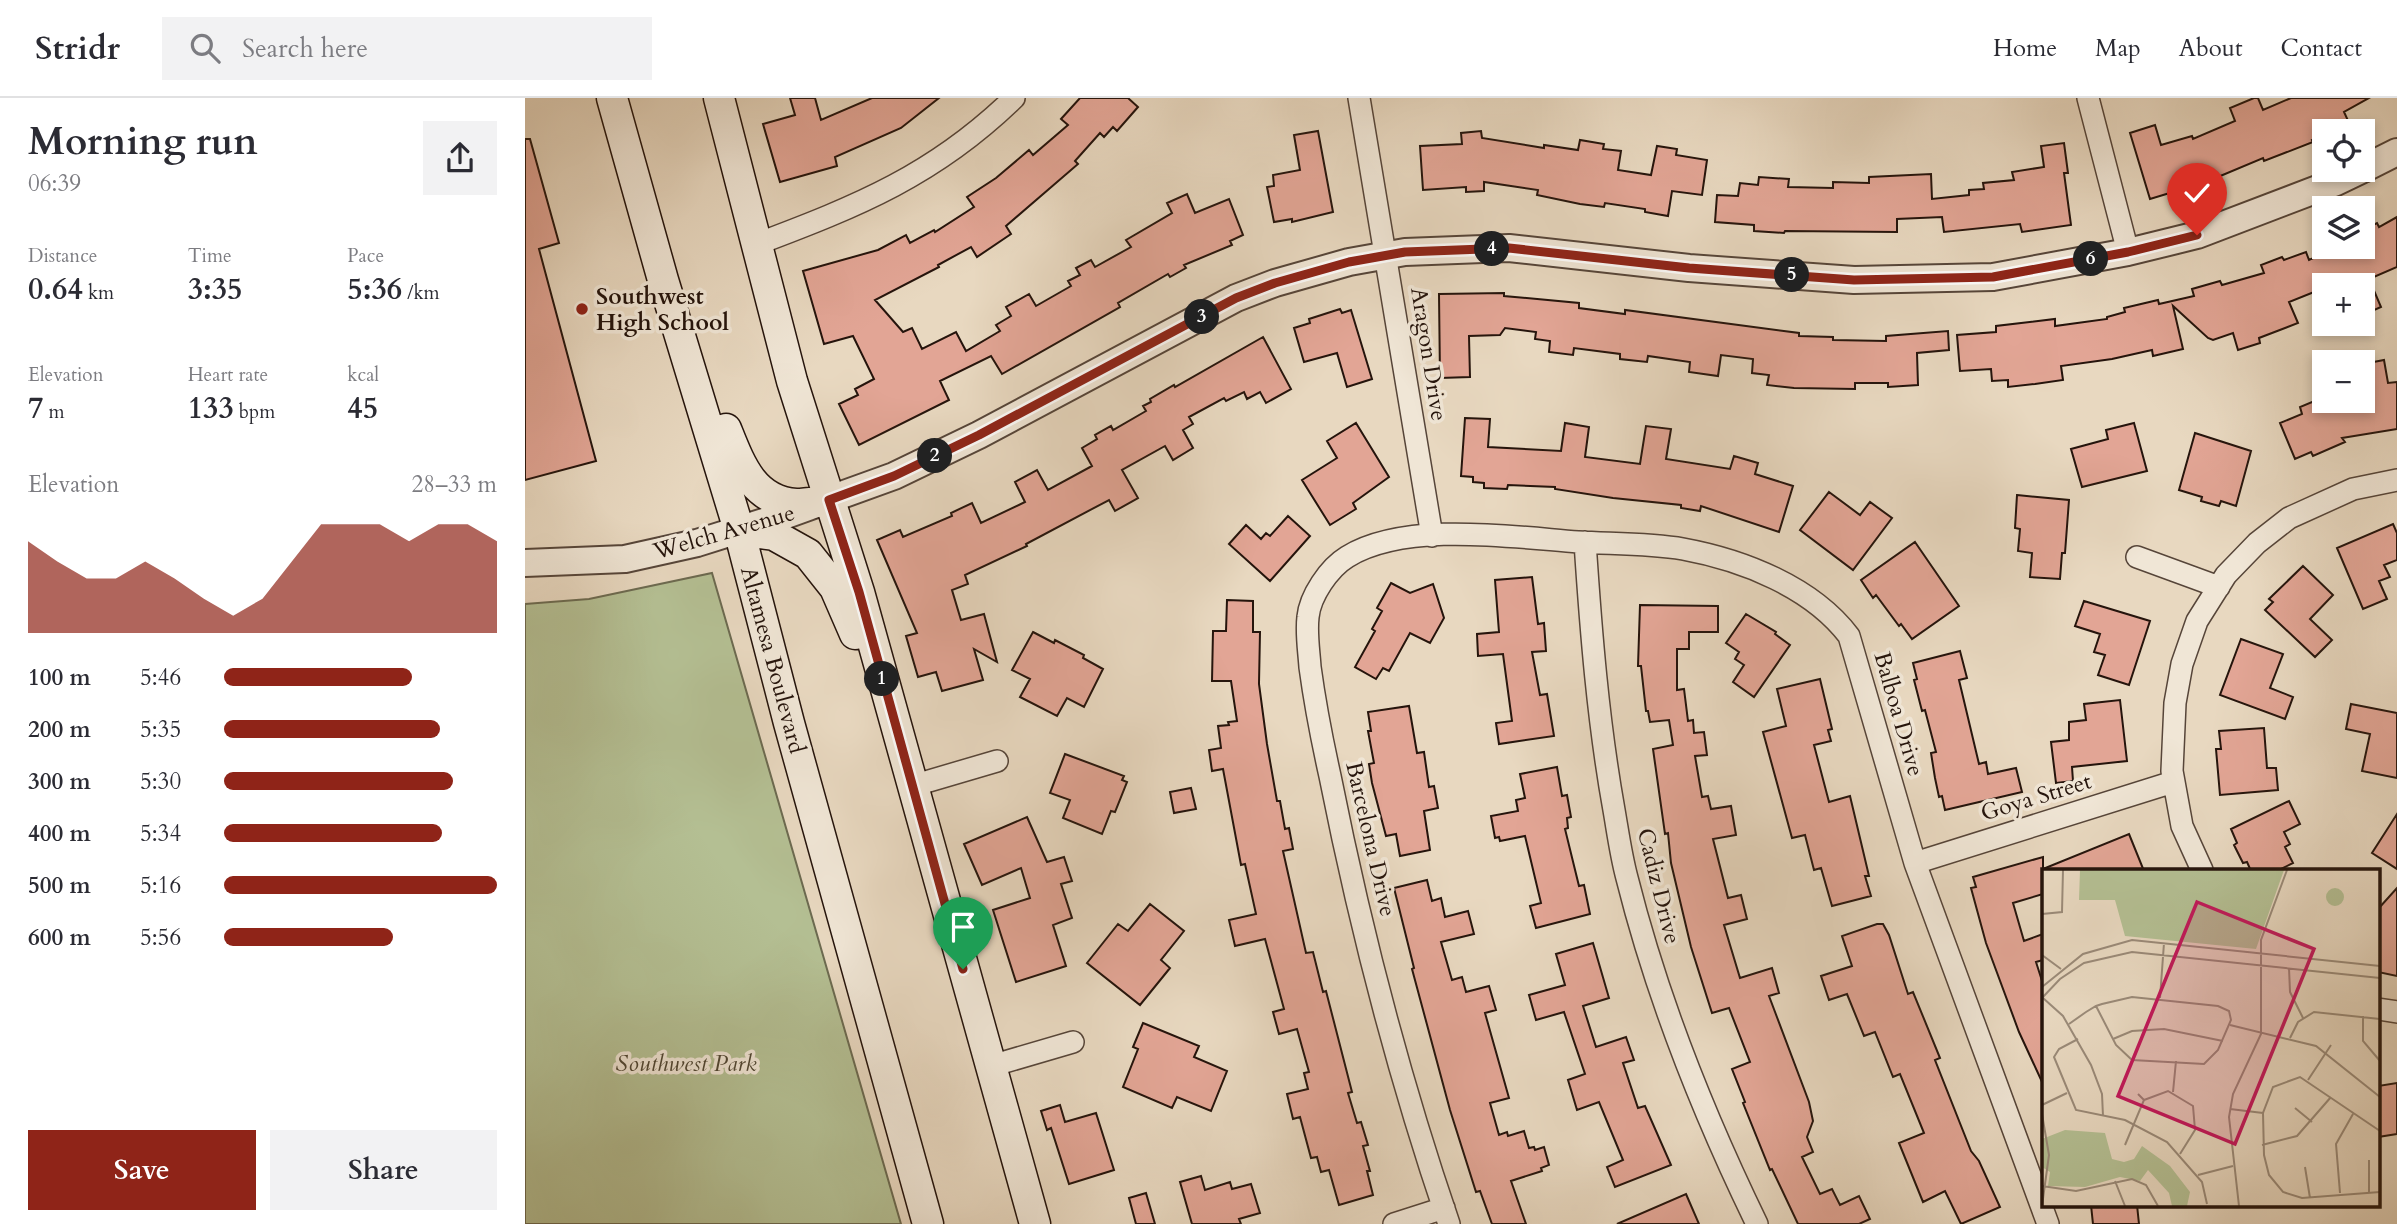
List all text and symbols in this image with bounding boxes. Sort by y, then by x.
search box [162,17,652,80]
text: Stridr [35,26,120,71]
icon: search [186,29,224,67]
text: Search here [242,31,368,66]
text: Home [1993,32,2057,65]
text: Map [2095,32,2141,65]
text: About [2179,32,2243,65]
text: Contact [2281,32,2362,65]
text: Morning run [28,116,258,168]
map controls [2312,119,2375,413]
button: locate [2312,119,2375,182]
button: share [423,121,497,195]
pin [2167,163,2227,235]
text: 06:39 [28,168,81,199]
icon: check [2178,174,2216,212]
button: layers [2312,196,2375,259]
pin: 4 [1475,232,1509,266]
text: 4 [1487,235,1496,261]
pin: 6 [2073,242,2109,276]
text: Distance [28,243,97,269]
text: Time [188,243,232,269]
text: Pace [347,243,384,269]
text: 6 [2086,245,2095,271]
pin: 5 [1775,258,1809,292]
text: 5 [1787,261,1796,287]
text: 0.64 [28,269,83,310]
text: 3:35 [188,269,242,310]
text: 5:36 [347,269,402,310]
button: + [2312,273,2375,336]
text: km [83,280,114,306]
text: /km [402,280,440,306]
place label: Southwest High School [596,281,729,338]
street label: Aragon Drive [1403,285,1455,423]
pin: 3 [1185,300,1219,334]
marker: Southwest High School [574,301,590,317]
text: 3 [1197,303,1206,329]
button: − [2312,350,2375,413]
text: Elevation [28,362,103,388]
text: Heart rate [188,362,268,388]
text: kcal [347,362,379,388]
text: 7 [28,388,43,429]
text: 133 [188,388,234,429]
text: 45 [347,388,378,429]
text: m [43,399,65,425]
text: bpm [234,399,275,425]
pin: 2 [917,438,953,474]
text: 2 [930,442,939,468]
text: Elevation [28,469,119,500]
text: 28–33 m [412,469,497,500]
street label: Welch Avenue [649,497,798,567]
street label: Altamesa Boulevard [733,563,813,758]
street label: Balboa Drive [1866,648,1932,780]
text: 100 m [28,662,91,693]
text: 5:46 [140,662,181,693]
pin: 1 [865,662,899,696]
text: 1 [877,665,886,691]
text: 200 m [28,714,91,745]
text: 5:35 [140,714,181,745]
street label: Barcelona Drive [1338,759,1404,919]
street label: Goya Street [1977,765,2095,829]
text: 300 m [28,766,91,797]
text: 5:30 [140,766,181,797]
text: 400 m [28,818,91,849]
text: 5:34 [140,818,181,849]
street label: Cadiz Drive [1630,825,1688,947]
inset map [2042,869,2379,1206]
text: 500 m [28,870,91,901]
text: 5:16 [140,870,181,901]
pin [933,897,993,969]
icon: arrive [944,908,982,946]
text: 600 m [28,922,91,953]
text: 5:56 [140,922,181,953]
park label: Southwest Park [615,1048,757,1079]
button: Save [28,1130,256,1210]
button: Share [270,1130,497,1210]

